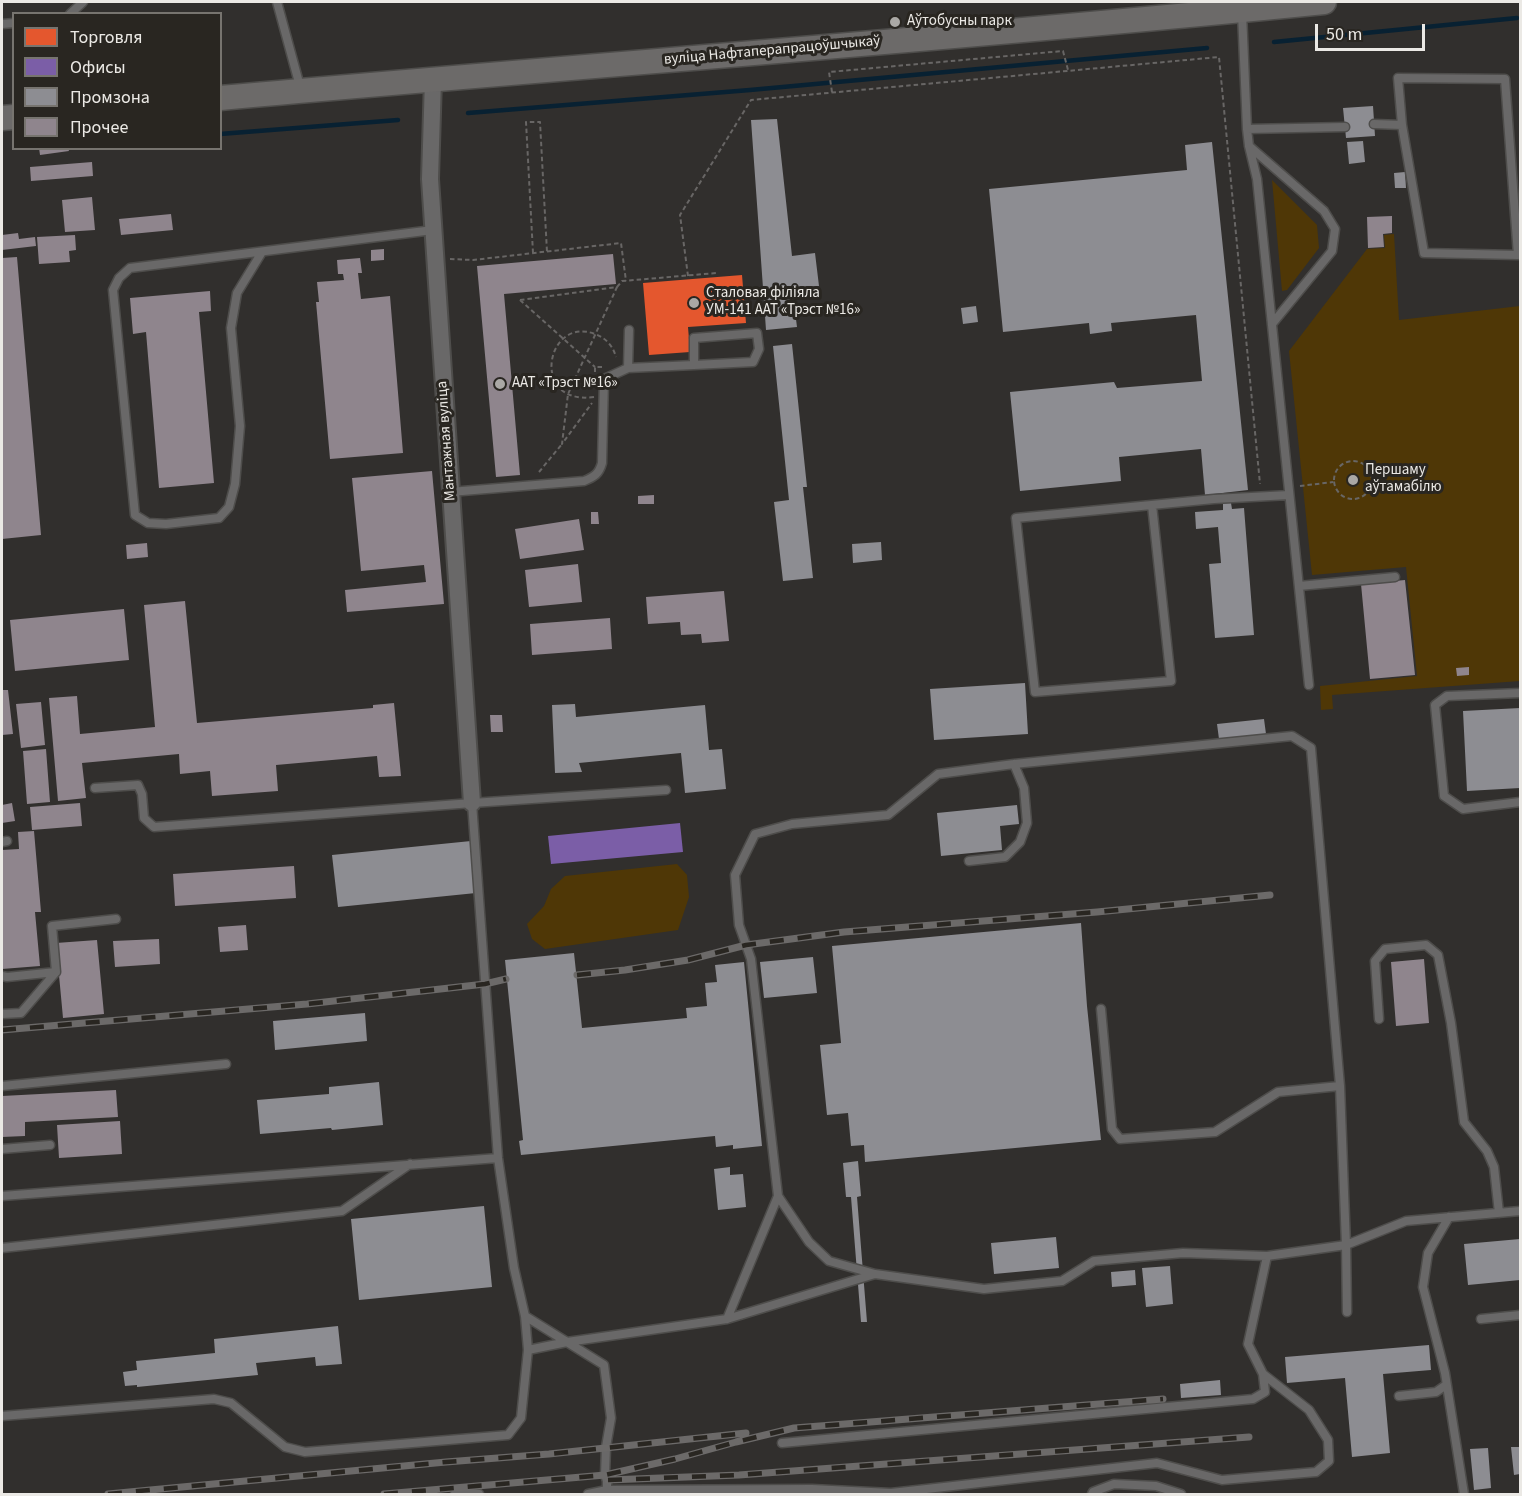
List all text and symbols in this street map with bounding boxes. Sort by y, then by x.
legend [12,12,222,150]
scale bar [1318,12,1428,50]
place label: Аўтобусны парк [907,13,1012,31]
marker: Аўтобусны парк [888,15,902,29]
text: 50 m [1326,22,1362,47]
text: Торговля [70,25,143,50]
street label: вуліца Нафтаперапрацоўшчыкаў [663,33,881,69]
text: Офисы [70,55,126,80]
text: Промзона [70,85,150,110]
text: Прочее [70,115,128,140]
place label: Сталовая філіяла УМ-141 ААТ «Трэст №16» [706,285,860,320]
marker: Сталовая філіяла УМ-141 ААТ «Трэст №16» [687,296,701,310]
place label: ААТ «Трэст №16» [512,375,618,393]
marker: ААТ «Трэст №16» [493,377,507,391]
street label: Мантажная вуліца [434,380,460,502]
place label: Першаму аўтамабілю [1365,462,1442,497]
marker: Першаму аўтамабілю [1346,473,1360,487]

